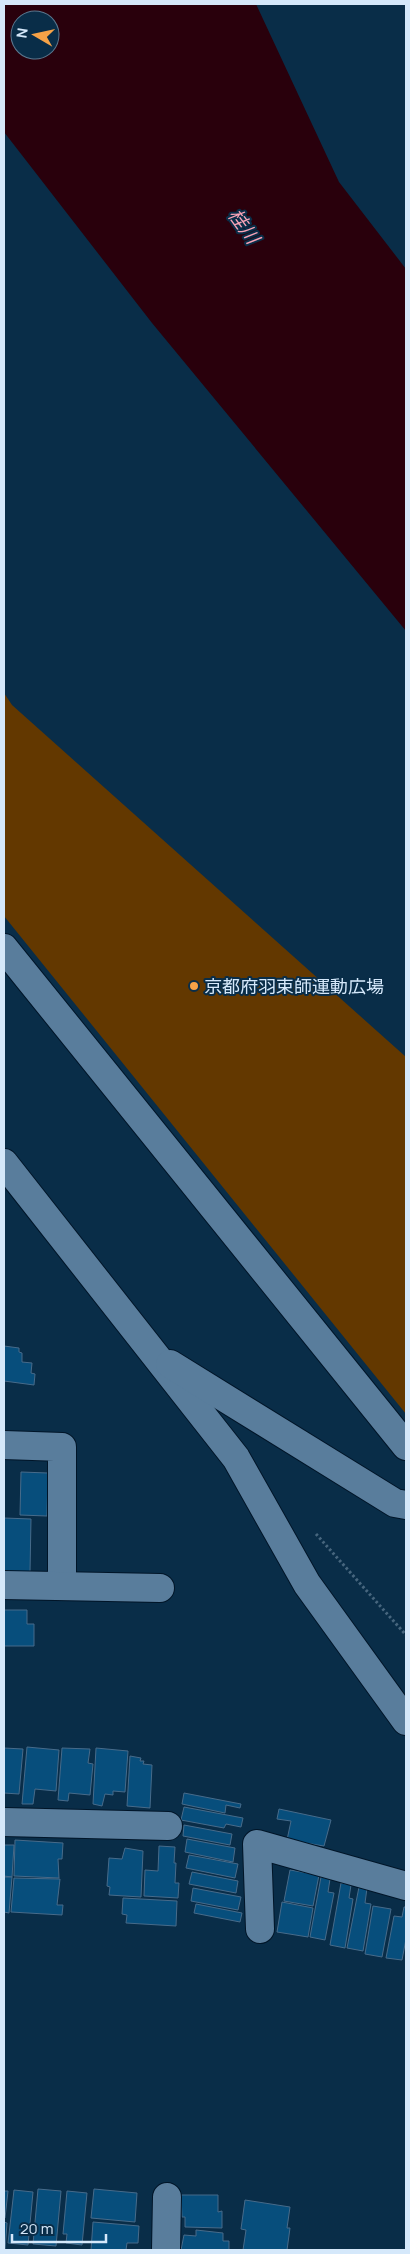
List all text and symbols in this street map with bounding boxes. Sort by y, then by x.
north arrow [10,10,60,60]
text: N [11,26,32,39]
water label: 桂川 [222,203,267,251]
place label: 京都府羽束師運動広場 [204,974,384,998]
marker: 京都府羽束師運動広場 [188,980,200,992]
scale bar [12,2212,106,2244]
text: 20 m [20,2218,53,2239]

